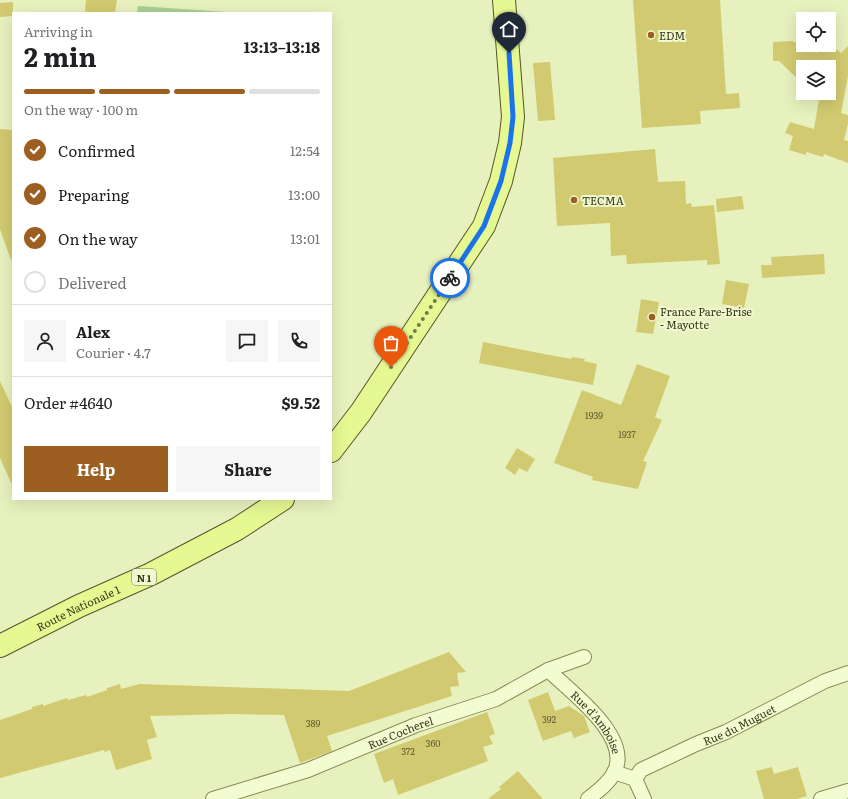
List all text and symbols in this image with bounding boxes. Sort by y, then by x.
pin [492,12,526,53]
map controls [796,12,836,100]
button: locate [796,12,836,52]
icon: home [498,18,520,40]
text: Arriving in [24,22,93,41]
place label: EDM [659,27,685,43]
marker: EDM [646,30,656,40]
text: 13:13–13:18 [244,35,320,58]
text: 2 min [24,36,97,75]
button: layers [796,60,836,100]
text: On the way · 100 m [24,100,138,119]
icon: check [24,139,46,161]
text: Confirmed [58,139,135,162]
text: 12:54 [290,141,320,160]
icon: check [24,183,46,205]
text: Preparing [58,183,129,206]
text: 13:00 [288,185,320,204]
place label: TECMA [582,192,624,208]
marker: TECMA [569,195,579,205]
icon: check [24,227,46,249]
text: On the way [58,227,138,250]
text: 13:01 [291,229,320,248]
courier [430,258,470,298]
icon: bike [439,267,461,289]
text: Delivered [58,271,127,294]
place label: France Pare-Brise - Mayotte [660,303,752,332]
marker: France Pare-Brise - Mayotte [647,312,657,322]
button: person [24,320,66,362]
text: Alex [76,320,110,343]
button: chat [226,320,268,362]
button: phone [278,320,320,362]
pin [374,326,408,367]
icon: bag [380,332,402,354]
text: Courier · 4.7 [76,343,151,362]
text: Order #4640 [24,391,112,414]
text: $9.52 [282,391,320,414]
house number: 1939 [585,408,603,422]
house number: 1937 [618,427,636,441]
button: Help [24,446,168,492]
button: Share [176,446,320,492]
road number: N 1 [132,569,156,585]
street label: Route Nationale 1 [33,581,123,634]
street label: Rue d'Amboise [568,687,625,756]
street label: Rue du Muguet [700,700,779,748]
street label: Rue Cocherel [365,712,435,752]
house number: 392 [542,712,556,726]
house number: 389 [306,716,321,730]
house number: 360 [426,736,440,750]
house number: 372 [401,744,415,758]

